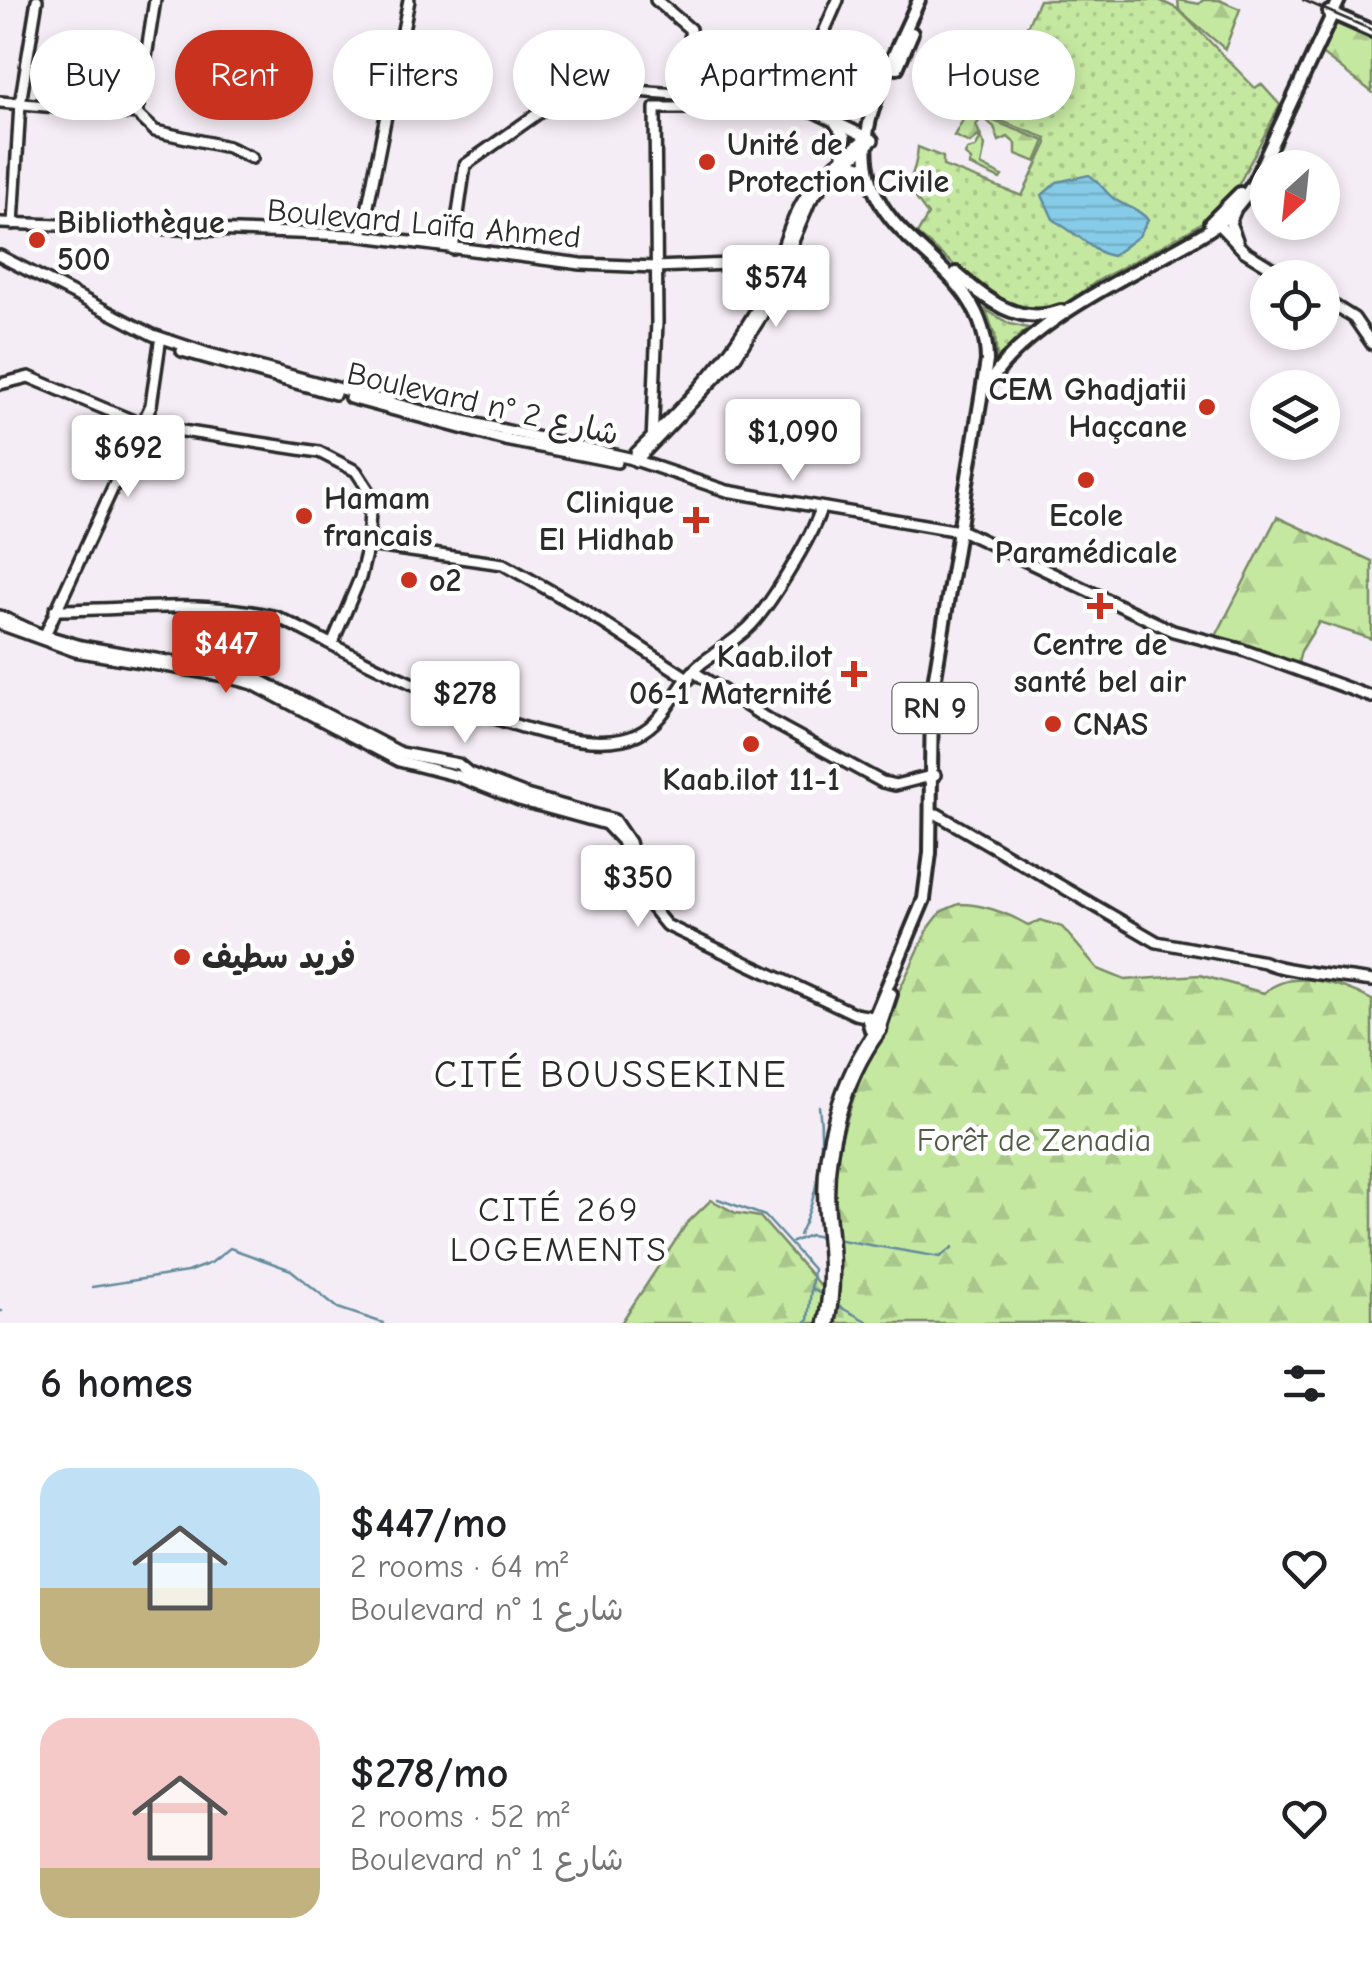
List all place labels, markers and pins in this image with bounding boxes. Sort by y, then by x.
place label: Unité de Protection Civile [727,126,949,200]
marker: Unité de Protection Civile [696,151,718,173]
place label: Bibliothèque 500 [57,204,225,278]
marker: Bibliothèque 500 [26,229,48,251]
pin: $574 [717,245,835,330]
place label: CEM Ghadjatii Haçcane [989,371,1187,445]
marker: CEM Ghadjatii Haçcane [1196,396,1218,418]
pin: $1,090 [712,399,874,484]
pin: $692 [69,415,187,500]
marker: Ecole Paramédicale [1075,469,1097,491]
place label: Hamam francais [323,480,433,554]
place label: Clinique El Hidhab [539,484,674,558]
place label: Ecole Paramédicale [995,497,1177,571]
marker: Hamam francais [293,505,315,527]
marker: Clinique El Hidhab [683,507,709,533]
place label: o2 [429,562,461,599]
marker: o2 [398,569,420,591]
marker: Centre de santé bel air [1087,593,1113,619]
pin: $447 [167,611,285,696]
place label: Centre de santé bel air [1014,626,1186,700]
place label: Kaab.ilot 06-1 Maternité [629,638,832,712]
pin: $278 [406,661,524,746]
marker: Kaab.ilot 06-1 Maternité [841,661,867,687]
place label: CNAS [1073,706,1148,743]
marker: CNAS [1042,713,1064,735]
marker: Kaab.ilot 11-1 [740,733,762,755]
place label: Kaab.ilot 11-1 [662,761,840,798]
pin: $350 [579,845,697,930]
place label: فريد سطيف [202,939,356,976]
marker: فريد سطيف [171,946,193,968]

